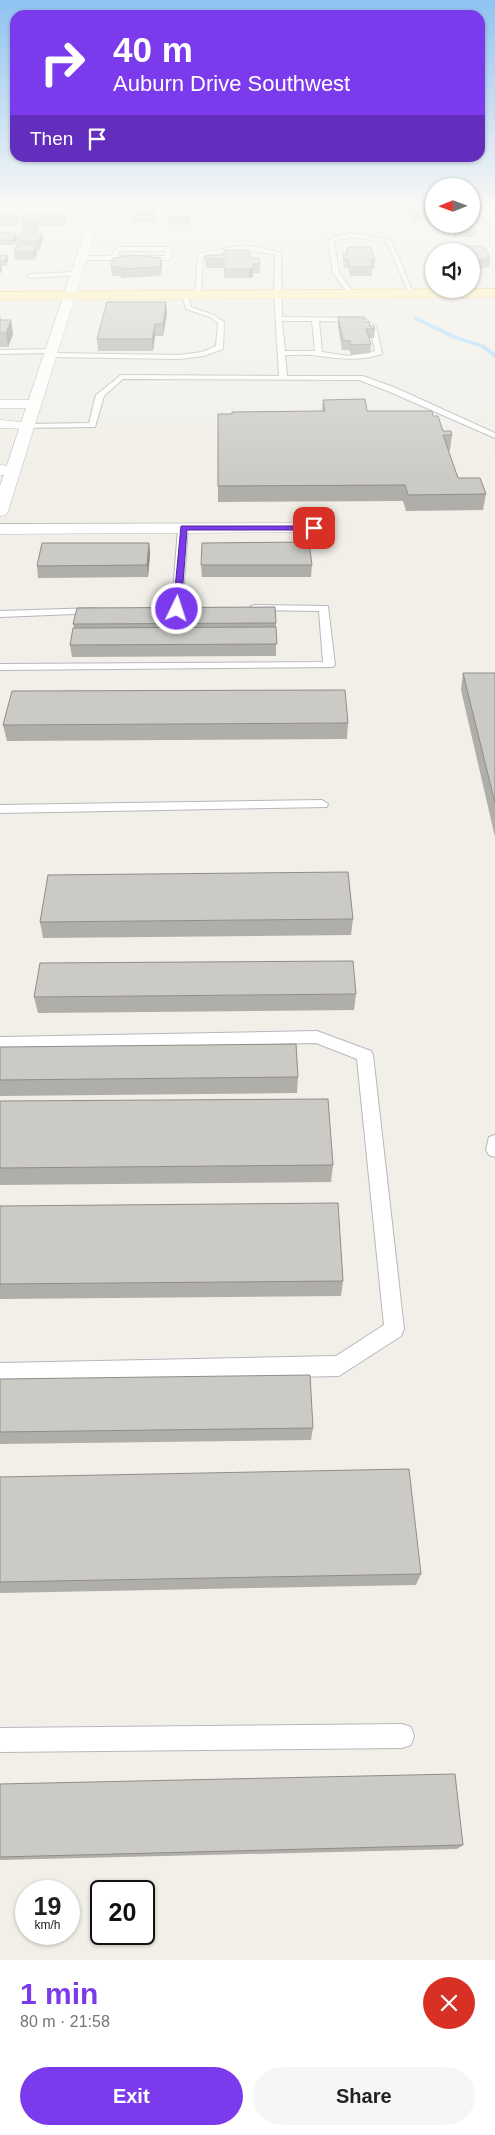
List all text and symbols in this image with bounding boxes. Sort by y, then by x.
icon: right [30,30,95,95]
text: 40 m [113,30,193,69]
text: Auburn Drive Southwest [113,71,350,96]
icon: arrive [83,125,111,153]
text: Then [30,128,73,149]
north arrow [425,178,480,232]
map controls [425,178,480,298]
button: sound [425,243,480,298]
pin [293,507,335,549]
icon: arrive [300,514,328,542]
position arrow [150,582,202,634]
speed limit sign: 20 [90,1880,155,1945]
text: 19 [34,1892,61,1920]
text: km/h [34,1918,61,1932]
text: 1 min [20,1977,98,2010]
button: close [423,1977,475,2029]
text: 80 m · 21:58 [20,2013,110,2030]
button: Exit [20,2067,243,2125]
button: Share [253,2067,475,2125]

